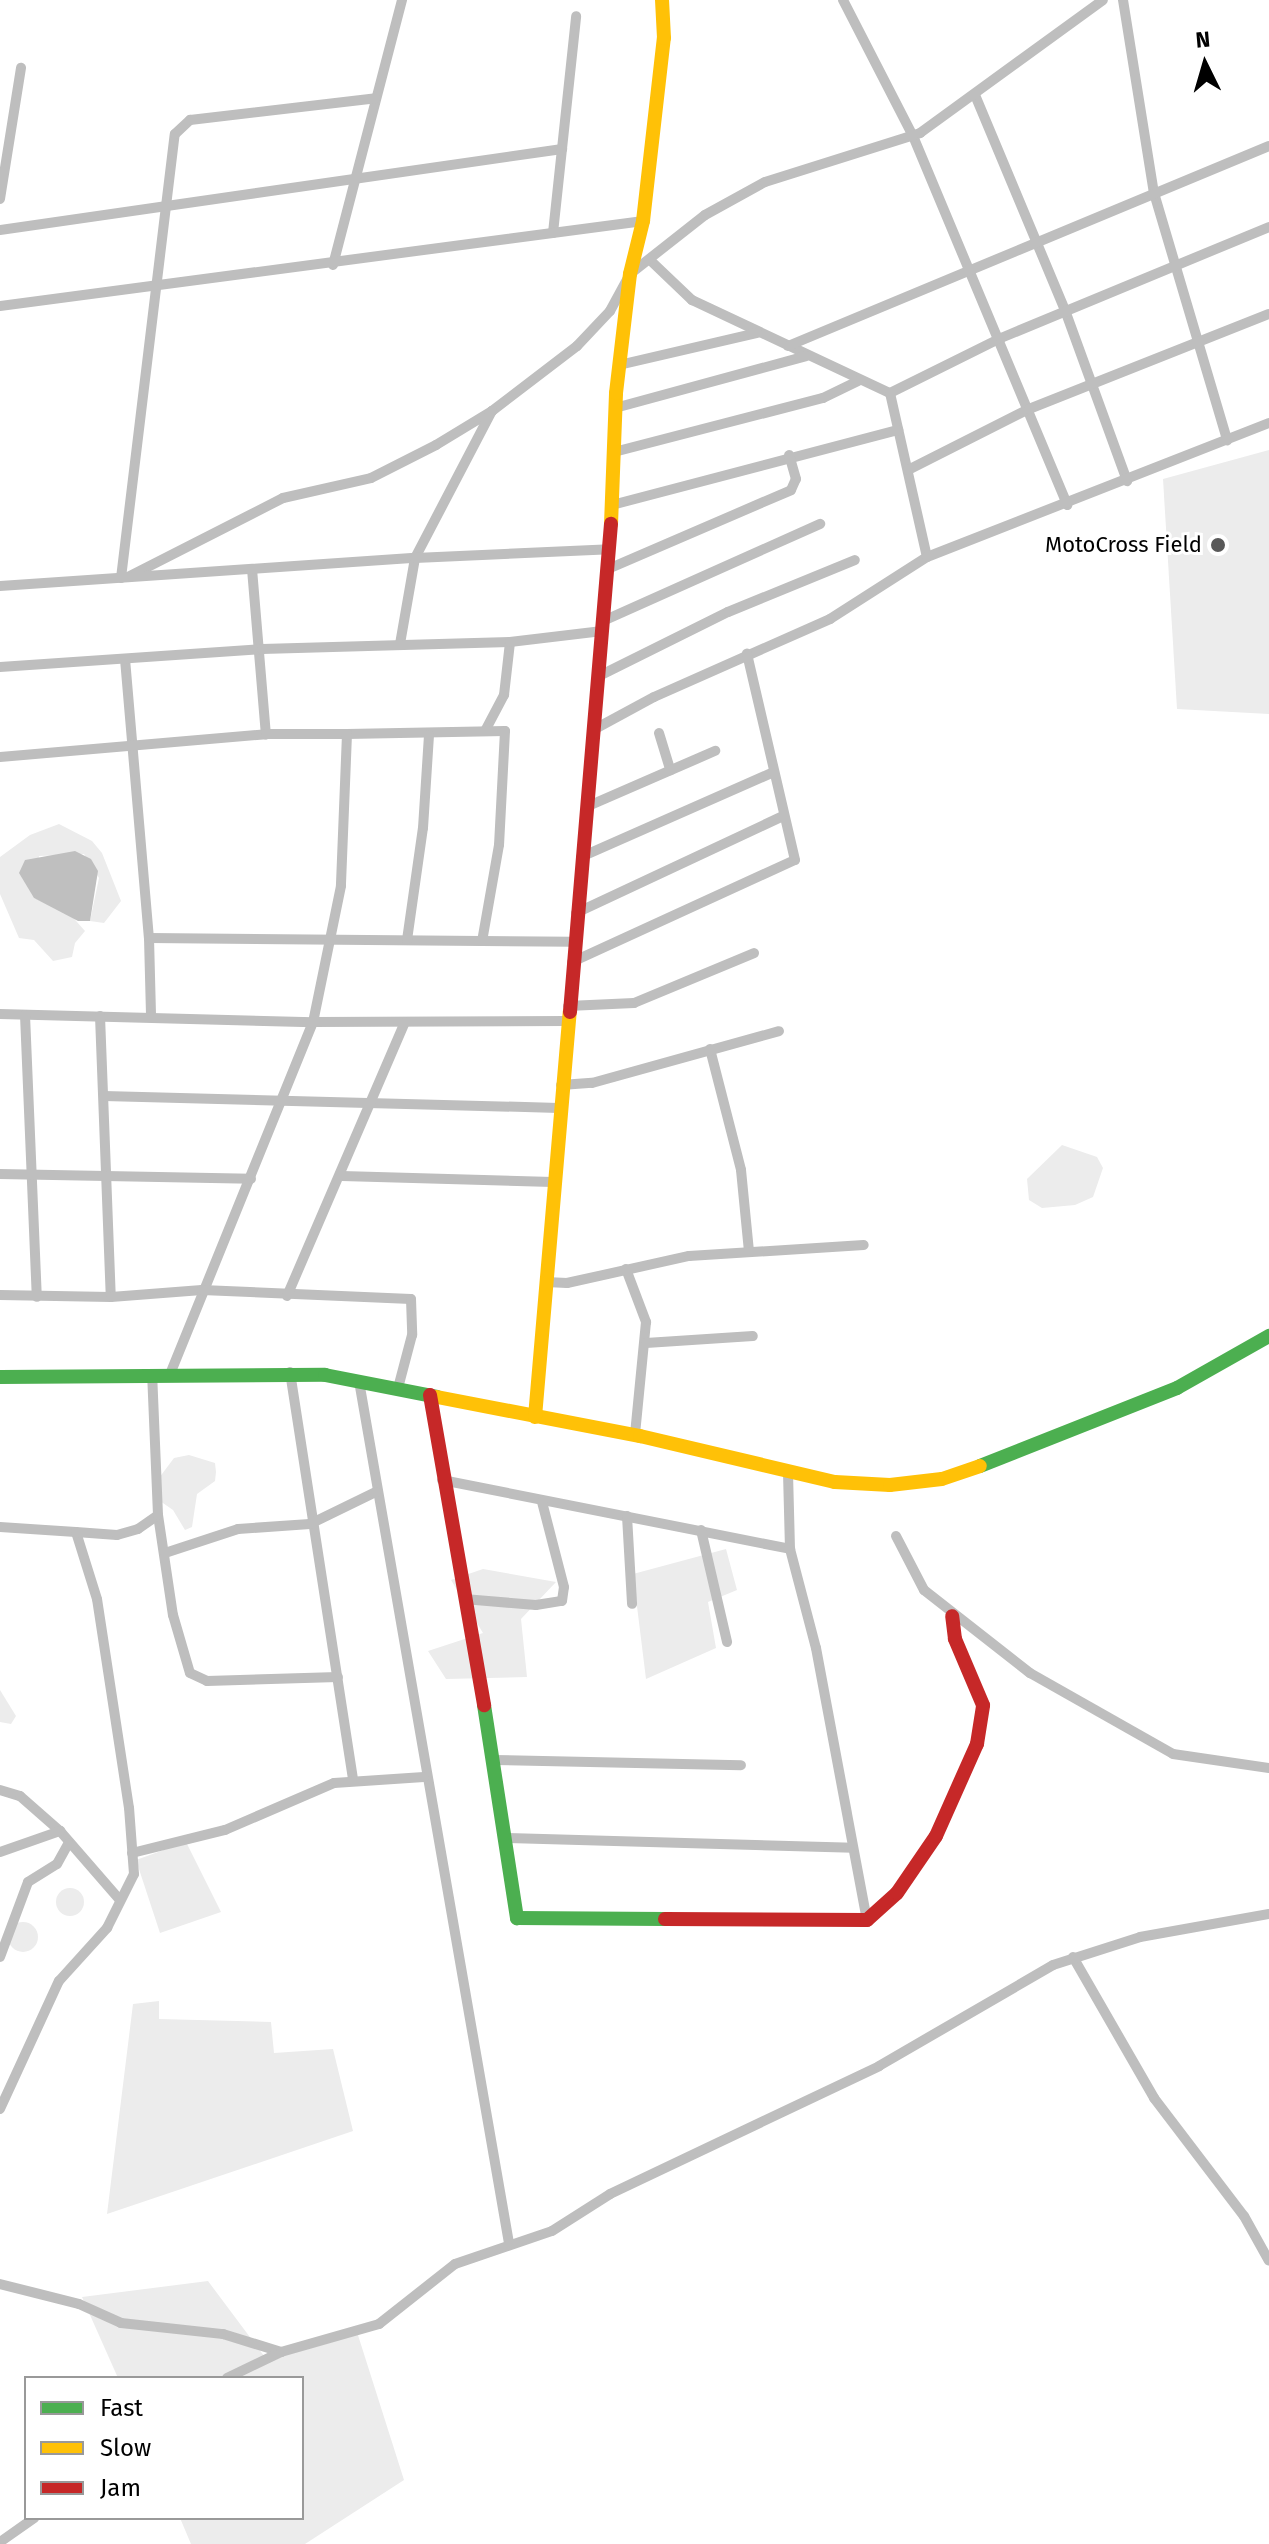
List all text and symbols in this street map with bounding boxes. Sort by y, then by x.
north arrow [1165,24,1245,104]
text: N [1194,26,1211,54]
place label: MotoCross Field [1045,532,1202,558]
marker: MotoCross Field [1209,536,1227,554]
legend [24,2376,304,2520]
text: Fast [100,2394,143,2422]
text: Slow [100,2434,151,2462]
text: Jam [100,2474,141,2502]

